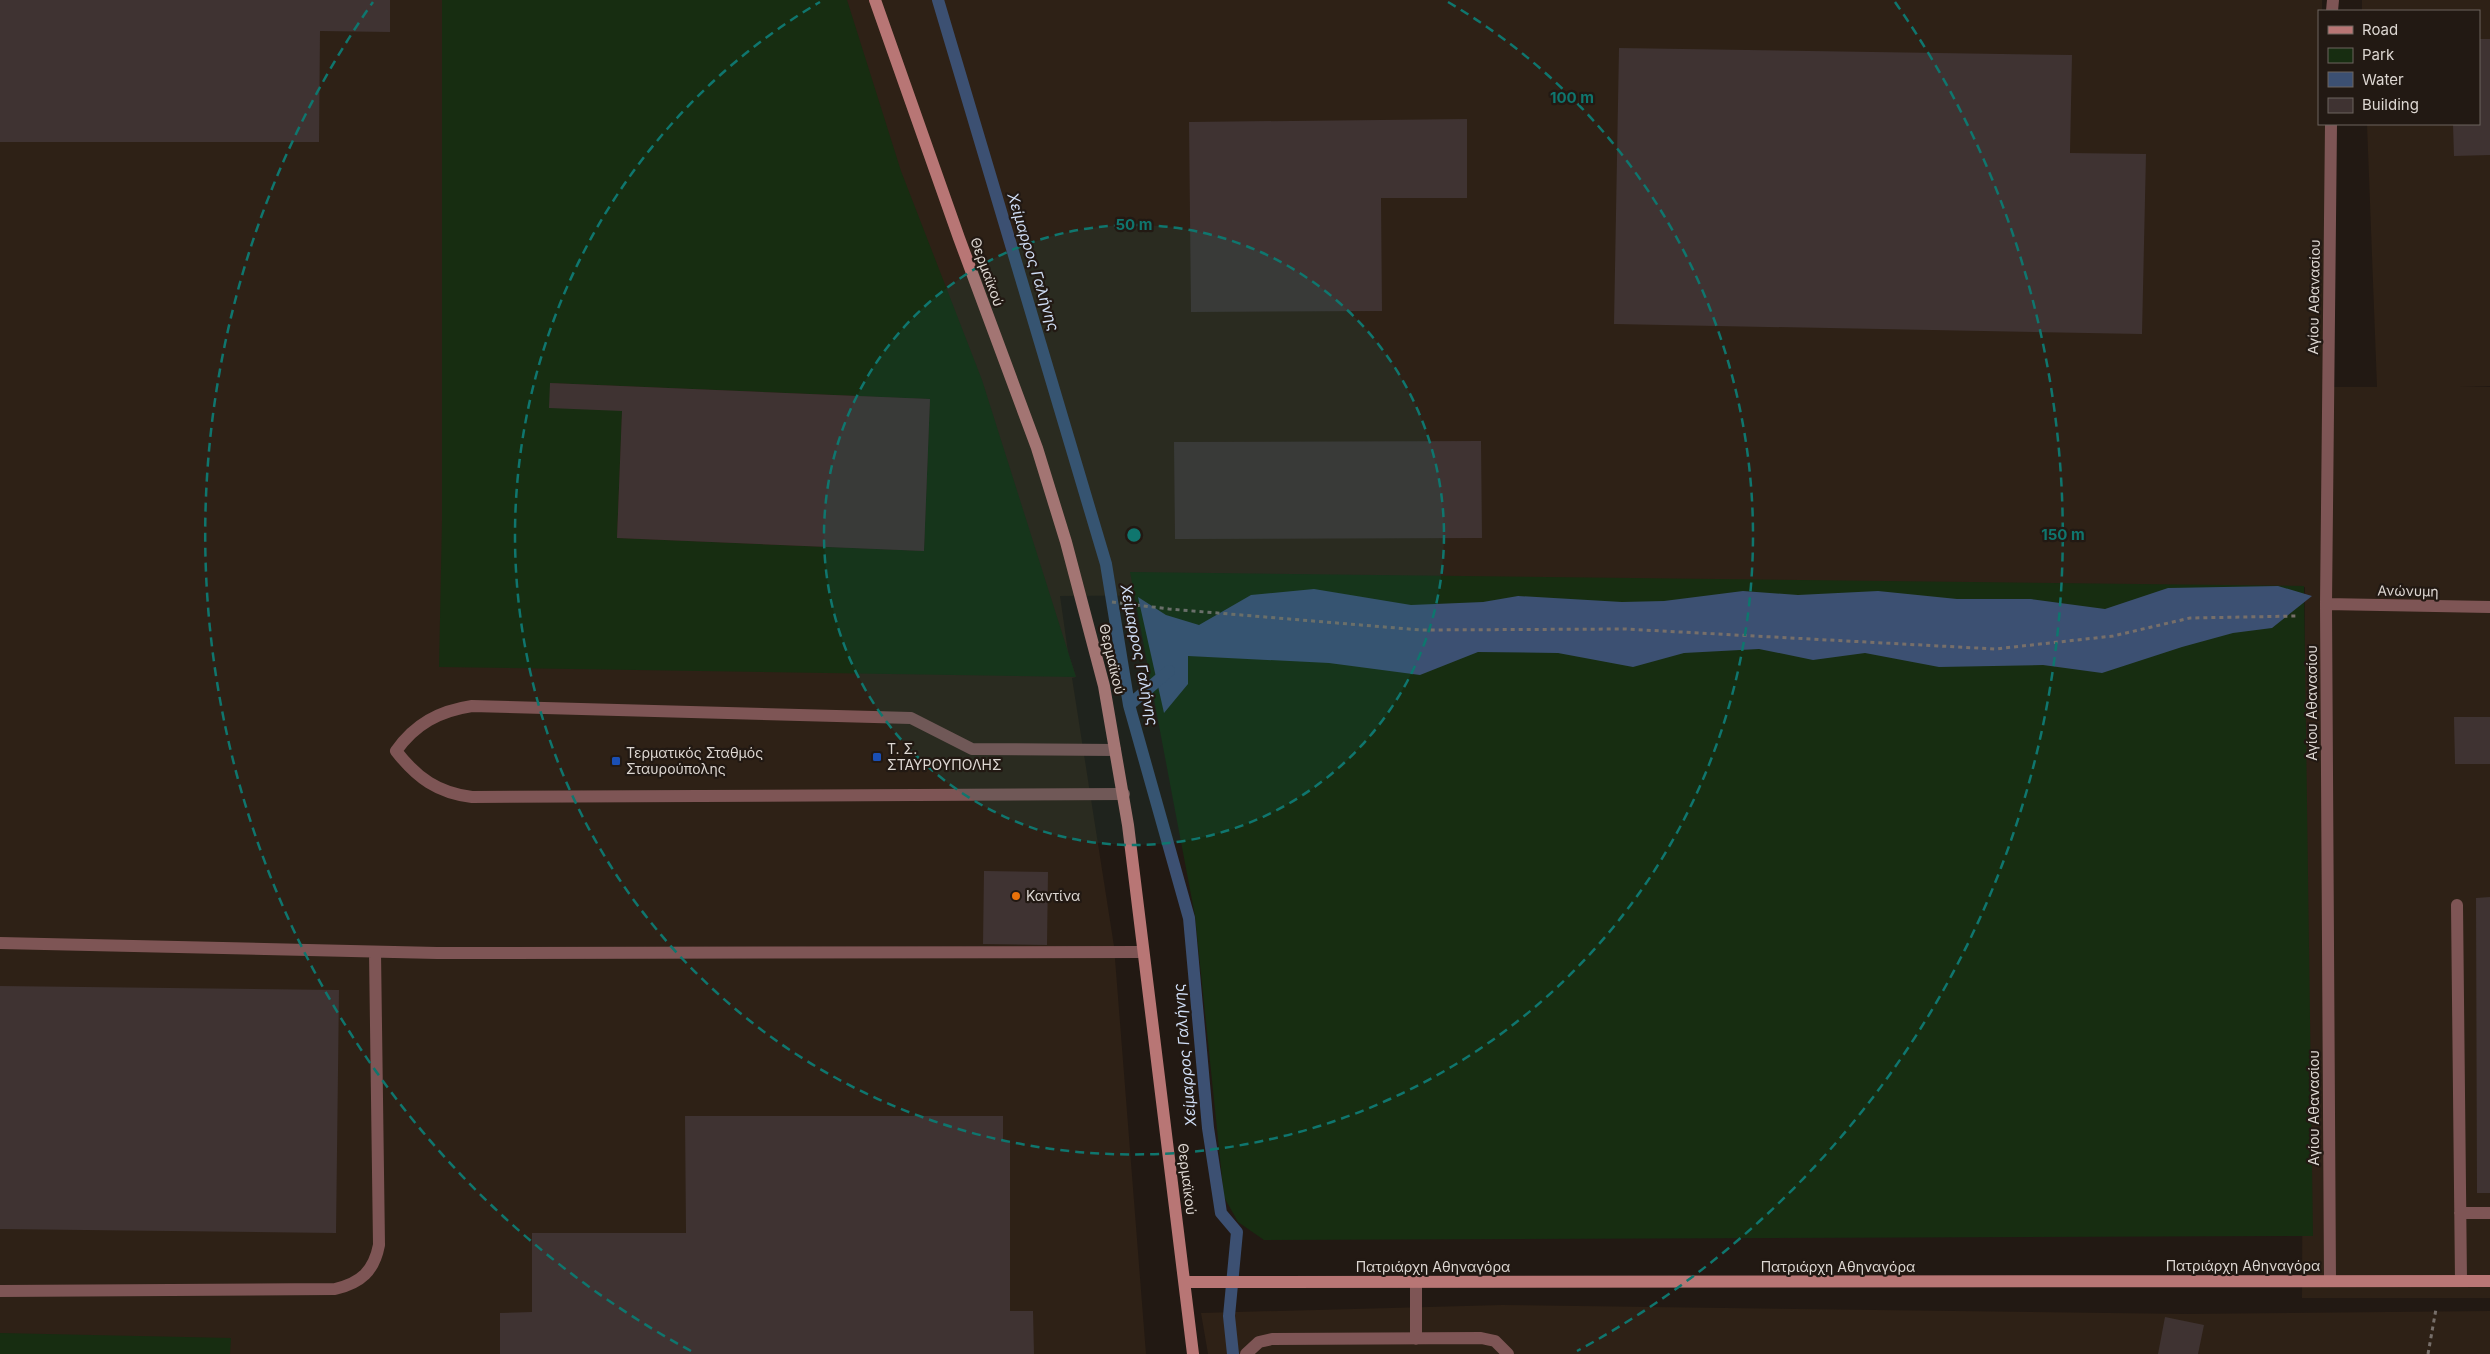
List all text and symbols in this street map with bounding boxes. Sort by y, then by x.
legend [2318,10,2480,125]
text: Road [2362,20,2398,39]
text: Park [2362,45,2395,64]
text: Water [2362,70,2404,89]
text: 100 m [1550,88,1594,107]
text: Building [2362,95,2419,114]
water label: Χείμαρρος Γαλήνης [1003,190,1064,334]
text: 50 m [1116,215,1152,234]
street label: Θερμαϊκού [967,235,1008,309]
street label: Αγίου Αθανασίου [2304,239,2323,355]
text: 150 m [2041,525,2085,544]
centre of rings [1125,526,1143,544]
street label: Ανώνυμη [2377,581,2439,600]
water label: Χείμαρρος Γαλήνης [1116,582,1163,728]
street label: Θερμαϊκού [1096,622,1129,696]
street label: Αγίου Αθανασίου [2303,645,2320,761]
place label: Τ. Σ. ΣΤΑΥΡΟΥΠΟΛΗΣ [887,740,1002,773]
place label: Τερματικός Σταθμός Σταυρούπολης [626,744,763,777]
marker: Τ. Σ. ΣΤΑΥΡΟΥΠΟΛΗΣ [871,751,883,763]
marker: Τερματικός Σταθμός Σταυρούπολης [610,755,622,767]
place label: Καντίνα [1026,887,1080,904]
marker: Καντίνα [1010,890,1022,902]
water label: Χείμαρρος Γαλήνης [1169,982,1200,1128]
street label: Αγίου Αθανασίου [2305,1050,2322,1166]
street label: Θερμαϊκού [1175,1142,1200,1216]
street label: Πατριάρχη Αθηναγόρα [2166,1257,2320,1274]
street label: Πατριάρχη Αθηναγόρα [1356,1258,1510,1275]
street label: Πατριάρχη Αθηναγόρα [1761,1258,1915,1275]

